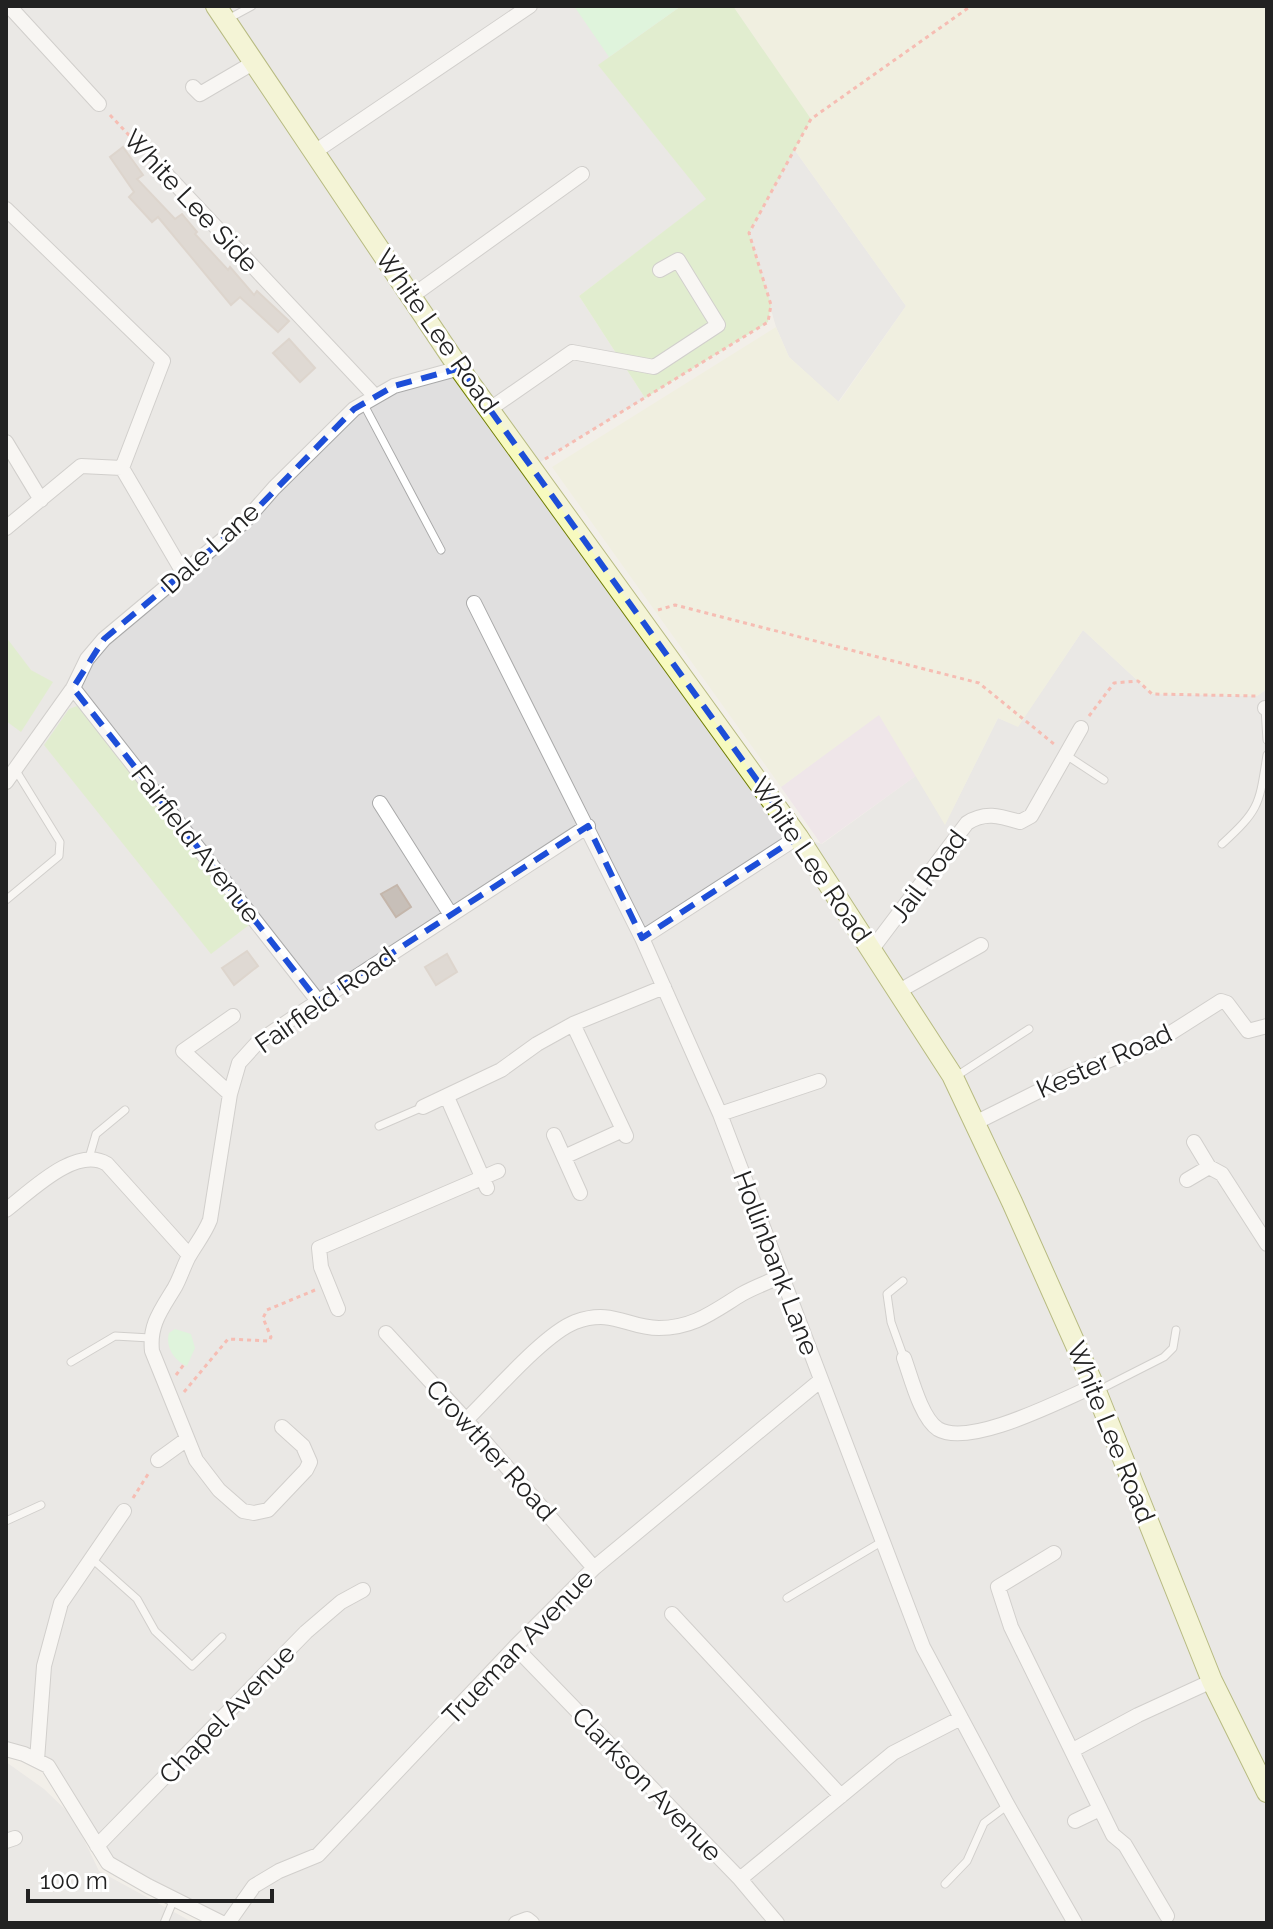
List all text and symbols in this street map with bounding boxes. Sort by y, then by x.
street label: White Lee Side [118,124,264,278]
street label: White Lee Road [369,243,505,419]
street label: Dale Lane [155,496,265,600]
street label: Fairfield Avenue [125,759,267,929]
street label: White Lee Road [745,772,877,948]
street label: Jail Road [884,824,972,928]
street label: Fairfield Road [250,941,400,1059]
street label: Kester Road [1032,1018,1176,1104]
street label: Hollinbank Lane [727,1167,825,1359]
street label: White Lee Road [1061,1337,1161,1527]
street label: Crowther Road [420,1373,562,1527]
street label: Trueman Avenue [436,1563,600,1731]
street label: Chapel Avenue [153,1638,301,1790]
street label: Clarkson Avenue [566,1701,728,1867]
scale bar [28,1853,272,1903]
text: 100 m [40,1866,108,1895]

